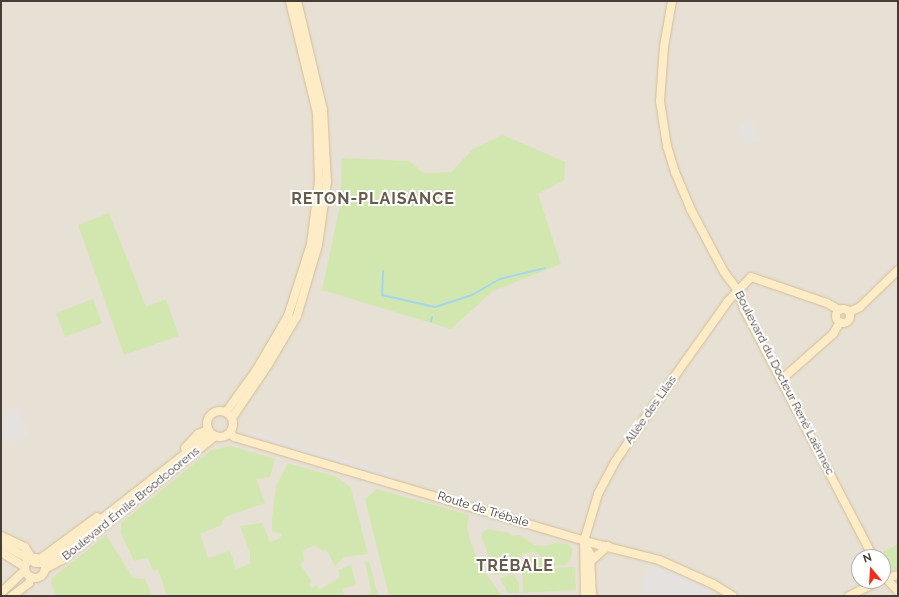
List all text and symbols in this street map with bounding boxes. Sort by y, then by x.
district label: RETON-PLAISANCE [291,189,455,209]
street label: Boulevard du Docteur René Laënnec [731,288,837,478]
street label: Allée des Lilas [622,373,680,447]
street label: Boulevard Émile Broodcoorens [59,444,203,564]
street label: Route de Trébale [435,489,531,531]
north arrow [851,549,891,589]
text: N [861,551,873,566]
district label: TRÉBALE [476,556,554,576]

